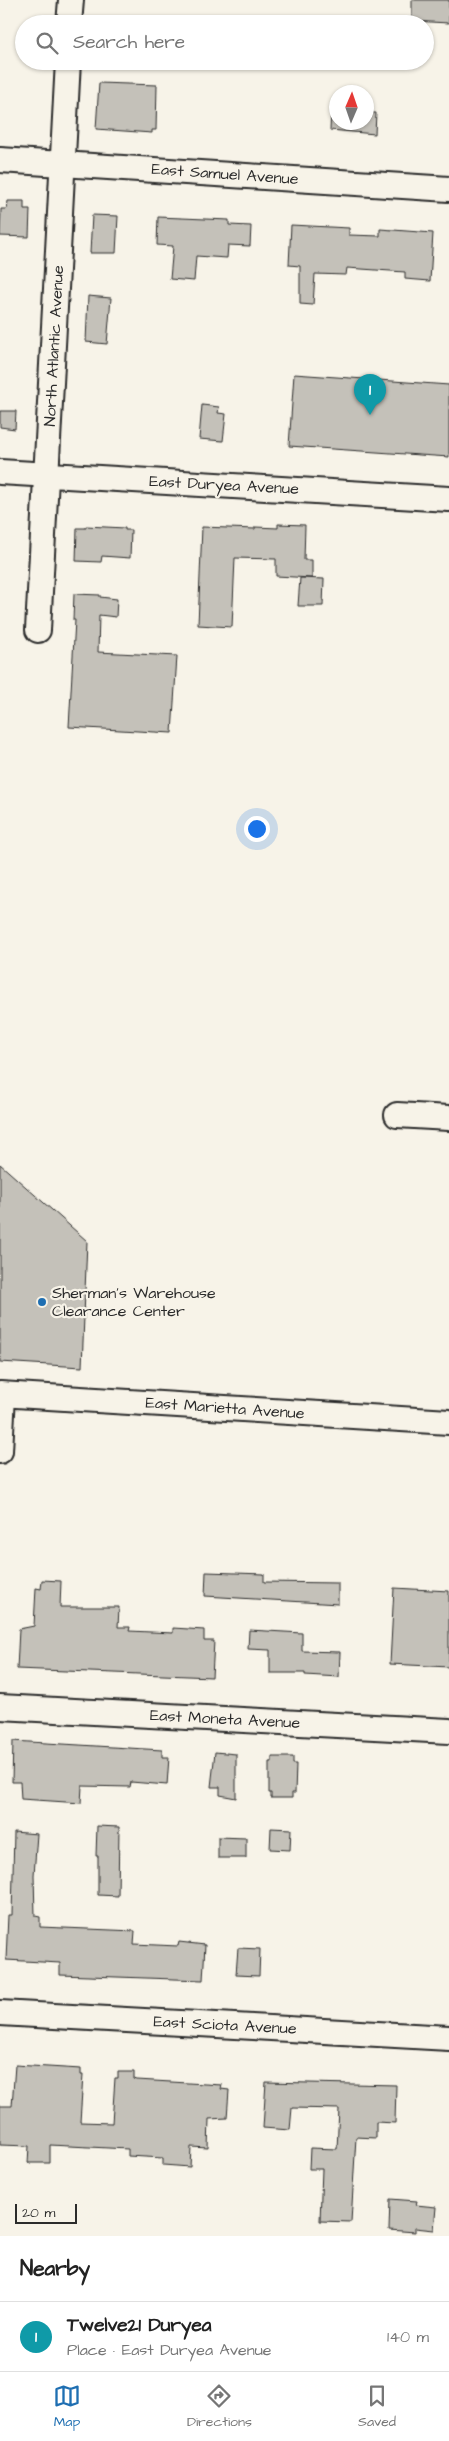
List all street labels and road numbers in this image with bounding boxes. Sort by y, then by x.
street label: East Samuel Avenue [151,158,299,190]
street label: North Atlantic Avenue [39,264,69,427]
street label: East Duryea Avenue [149,470,300,501]
street label: East Marietta Avenue [145,1391,306,1425]
street label: East Moneta Avenue [149,1704,301,1734]
street label: East Sciota Avenue [153,2010,297,2040]

